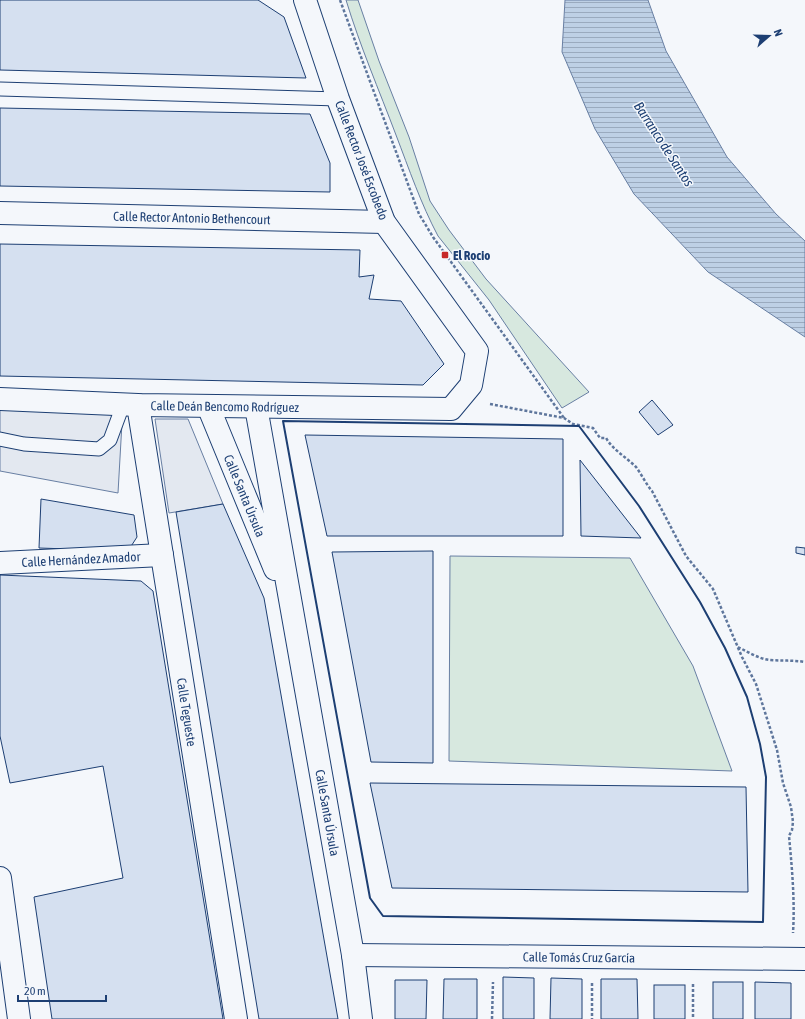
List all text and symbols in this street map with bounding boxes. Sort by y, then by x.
north arrow [749,16,789,56]
text: N [772,27,785,38]
street label: Calle Rector José Escobedo [332,98,391,222]
water label: Barranco de Santos [631,99,697,189]
street label: Calle Rector Antonio Bethencourt [113,209,271,227]
place label: El Rocio [453,248,490,263]
marker: El Rocio [440,250,450,260]
street label: Calle Deán Bencomo Rodríguez [151,398,299,415]
street label: Calle Santa Úrsula [221,453,268,539]
street label: Calle Hernández Amador [21,549,141,570]
street label: Calle Tegueste [174,677,199,748]
street label: Calle Santa Úrsula [312,768,342,857]
street label: Calle Tomás Cruz García [523,950,635,965]
scale bar [18,977,106,1003]
text: 20 m [24,984,46,998]

